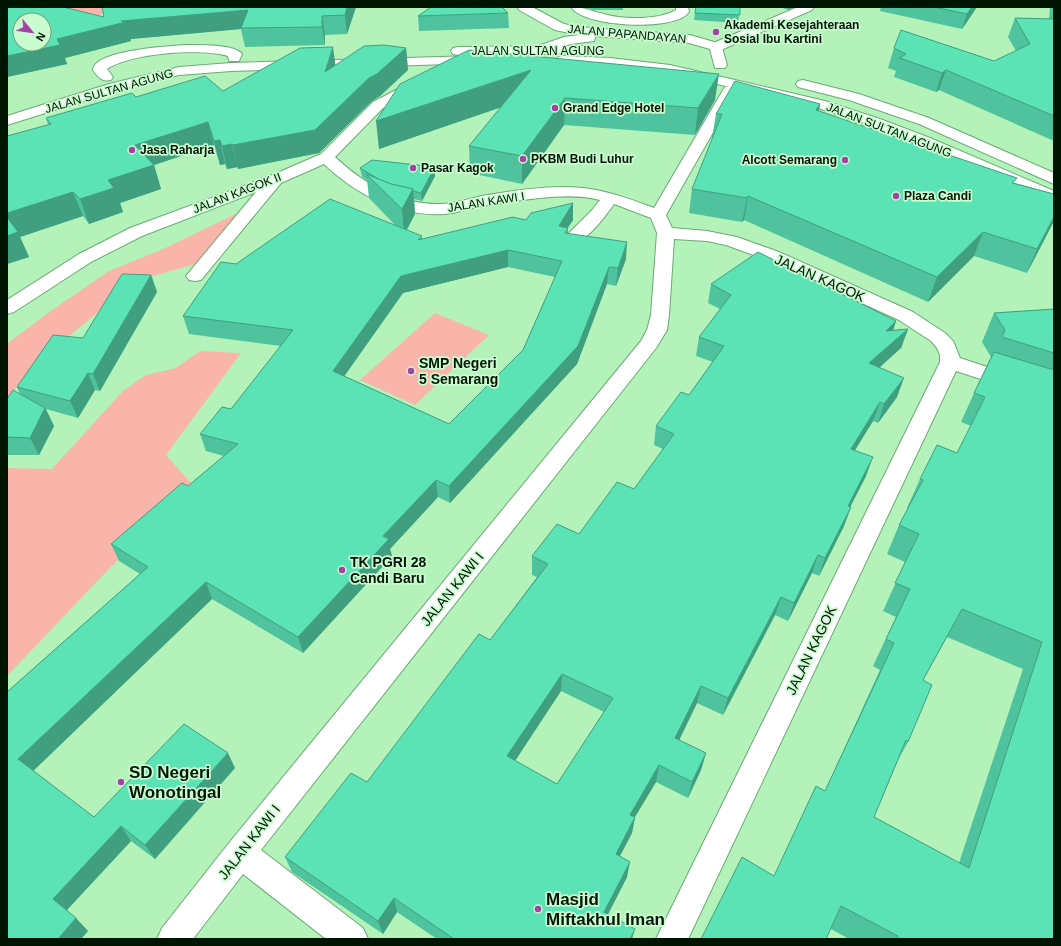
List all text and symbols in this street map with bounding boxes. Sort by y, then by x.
north arrow [12,12,52,52]
place label: Akademi Kesejahteraan Sosial Ibu Kartini [724,18,859,46]
street label: JALAN PAPANDAYAN [567,22,687,46]
marker: Akademi Kesejahteraan Sosial Ibu Kartini [711,27,721,37]
text: N [34,30,48,43]
street label: JALAN SULTAN AGUNG [472,44,604,58]
street label: JALAN SULTAN AGUNG [43,66,175,116]
street label: JALAN SULTAN AGUNG [824,100,954,160]
place label: Grand Edge Hotel [563,101,664,115]
marker: Grand Edge Hotel [550,103,560,113]
place label: Jasa Raharja [140,143,214,157]
marker: Jasa Raharja [127,145,137,155]
place label: PKBM Budi Luhur [531,152,634,166]
place label: Alcott Semarang [742,153,837,167]
marker: PKBM Budi Luhur [518,154,528,164]
marker: Alcott Semarang [840,155,850,165]
place label: Pasar Kagok [421,161,494,175]
marker: Pasar Kagok [408,163,418,173]
street label: JALAN KAGOK II [191,170,283,216]
street label: JALAN KAWI I [447,189,525,215]
place label: Plaza Candi [904,189,971,203]
marker: Plaza Candi [891,191,901,201]
street label: JALAN KAGOK [772,251,868,305]
place label: SMP Negeri 5 Semarang [419,355,498,387]
marker: SMP Negeri 5 Semarang [406,366,416,376]
street label: JALAN KAWI I [417,549,487,629]
place label: TK PGRI 28 Candi Baru [350,554,426,586]
marker: TK PGRI 28 Candi Baru [337,565,347,575]
street label: JALAN KAGOK [782,602,840,697]
place label: SD Negeri Wonotingal [129,763,221,802]
marker: SD Negeri Wonotingal [116,777,126,787]
street label: JALAN KAWI I [215,801,283,883]
place label: Masjid Miftakhul Iman [546,890,665,929]
marker: Masjid Miftakhul Iman [533,904,543,914]

